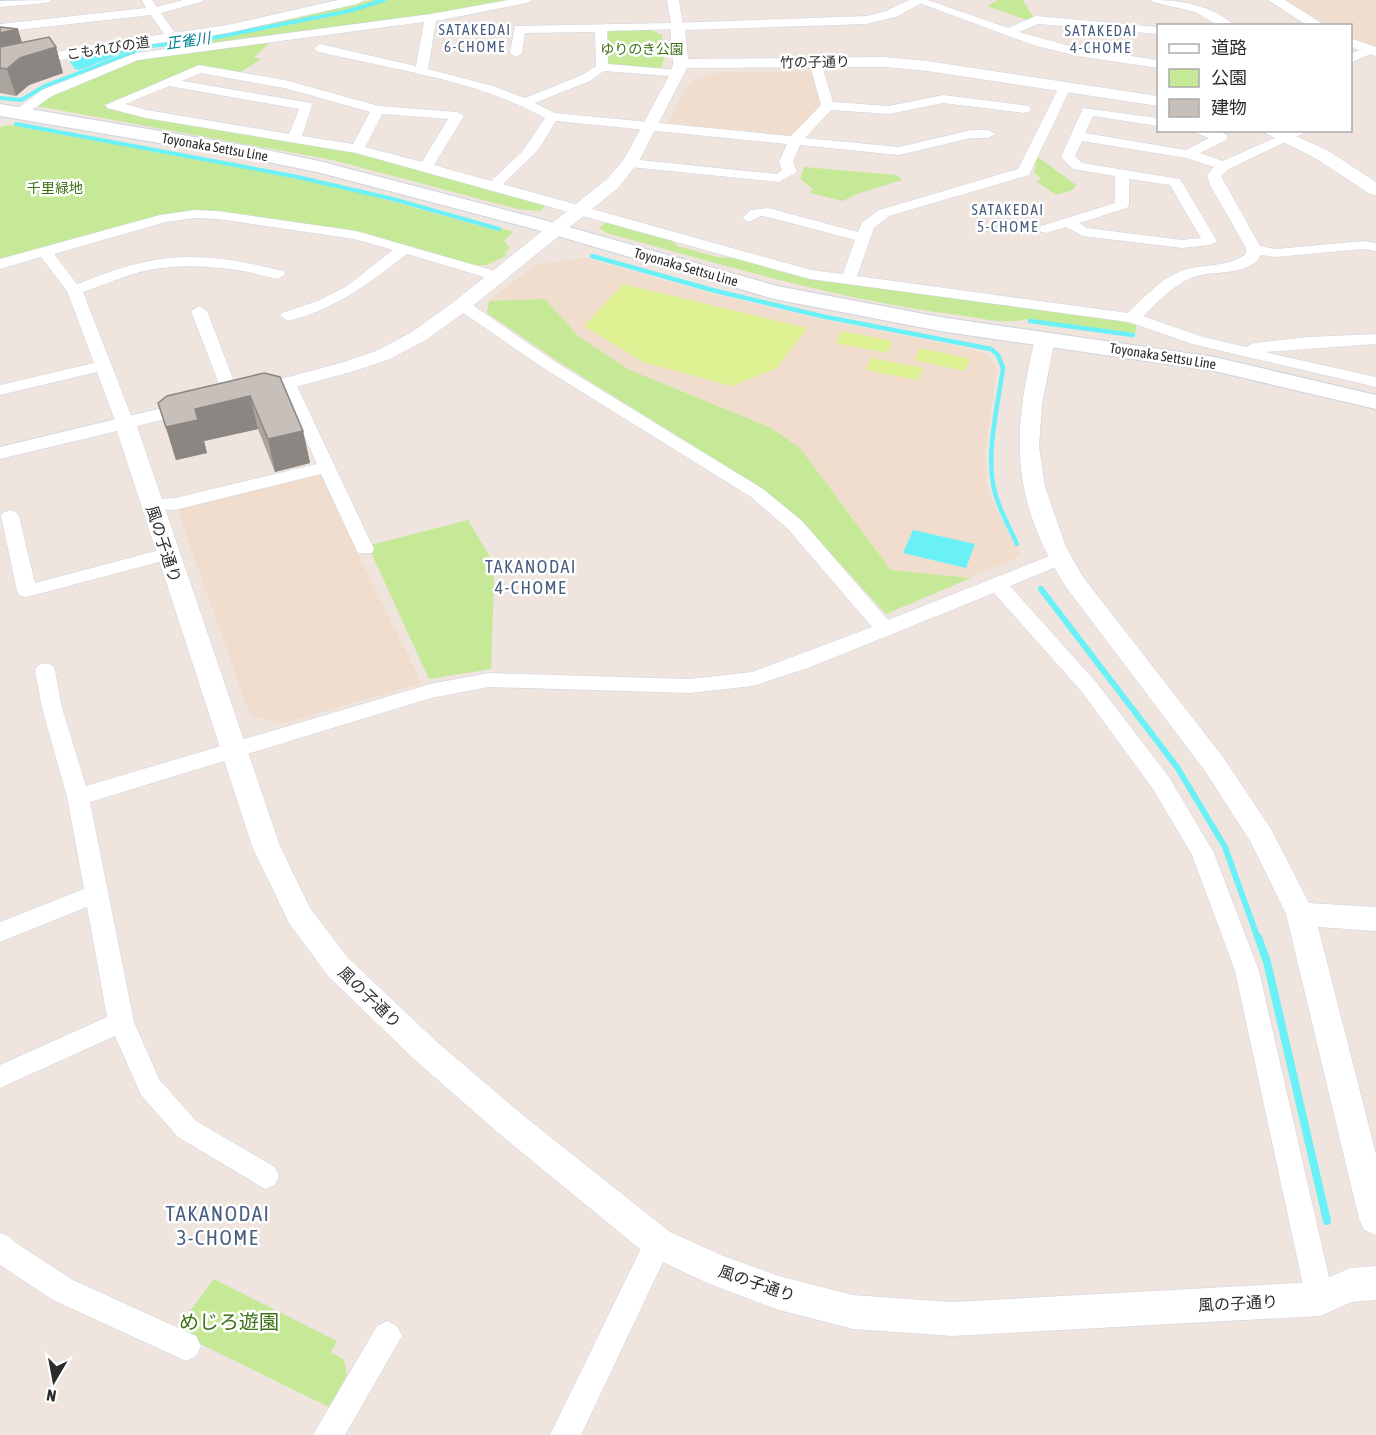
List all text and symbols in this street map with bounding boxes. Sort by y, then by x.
district label: SATAKEDAI 6-CHOME [438,21,512,55]
district label: SATAKEDAI 4-CHOME [1064,22,1138,56]
legend [1157,24,1352,132]
water label: 正雀川 [164,29,213,52]
street label: こもれびの道 [65,34,151,62]
text: 道路 [1211,37,1247,58]
park label: ゆりのき公園 [600,41,684,57]
street label: 竹の子通り [780,53,850,71]
text: 公園 [1211,67,1247,88]
text: 建物 [1211,97,1247,118]
street label: Toyonaka Settsu Line [161,130,269,164]
park label: 千里緑地 [27,180,83,196]
district label: SATAKEDAI 5-CHOME [971,201,1045,235]
street label: Toyonaka Settsu Line [632,244,740,290]
street label: Toyonaka Settsu Line [1109,340,1217,372]
street label: 風の子通り [143,503,185,585]
district label: TAKANODAI 4-CHOME [485,556,577,598]
street label: 風の子通り [335,963,405,1031]
district label: TAKANODAI 3-CHOME [166,1201,270,1249]
street label: 風の子通り [716,1261,798,1305]
street label: 風の子通り [1198,1292,1278,1314]
park label: めじろ遊園 [179,1310,279,1333]
north arrow [24,1351,84,1411]
text: N [45,1386,58,1405]

